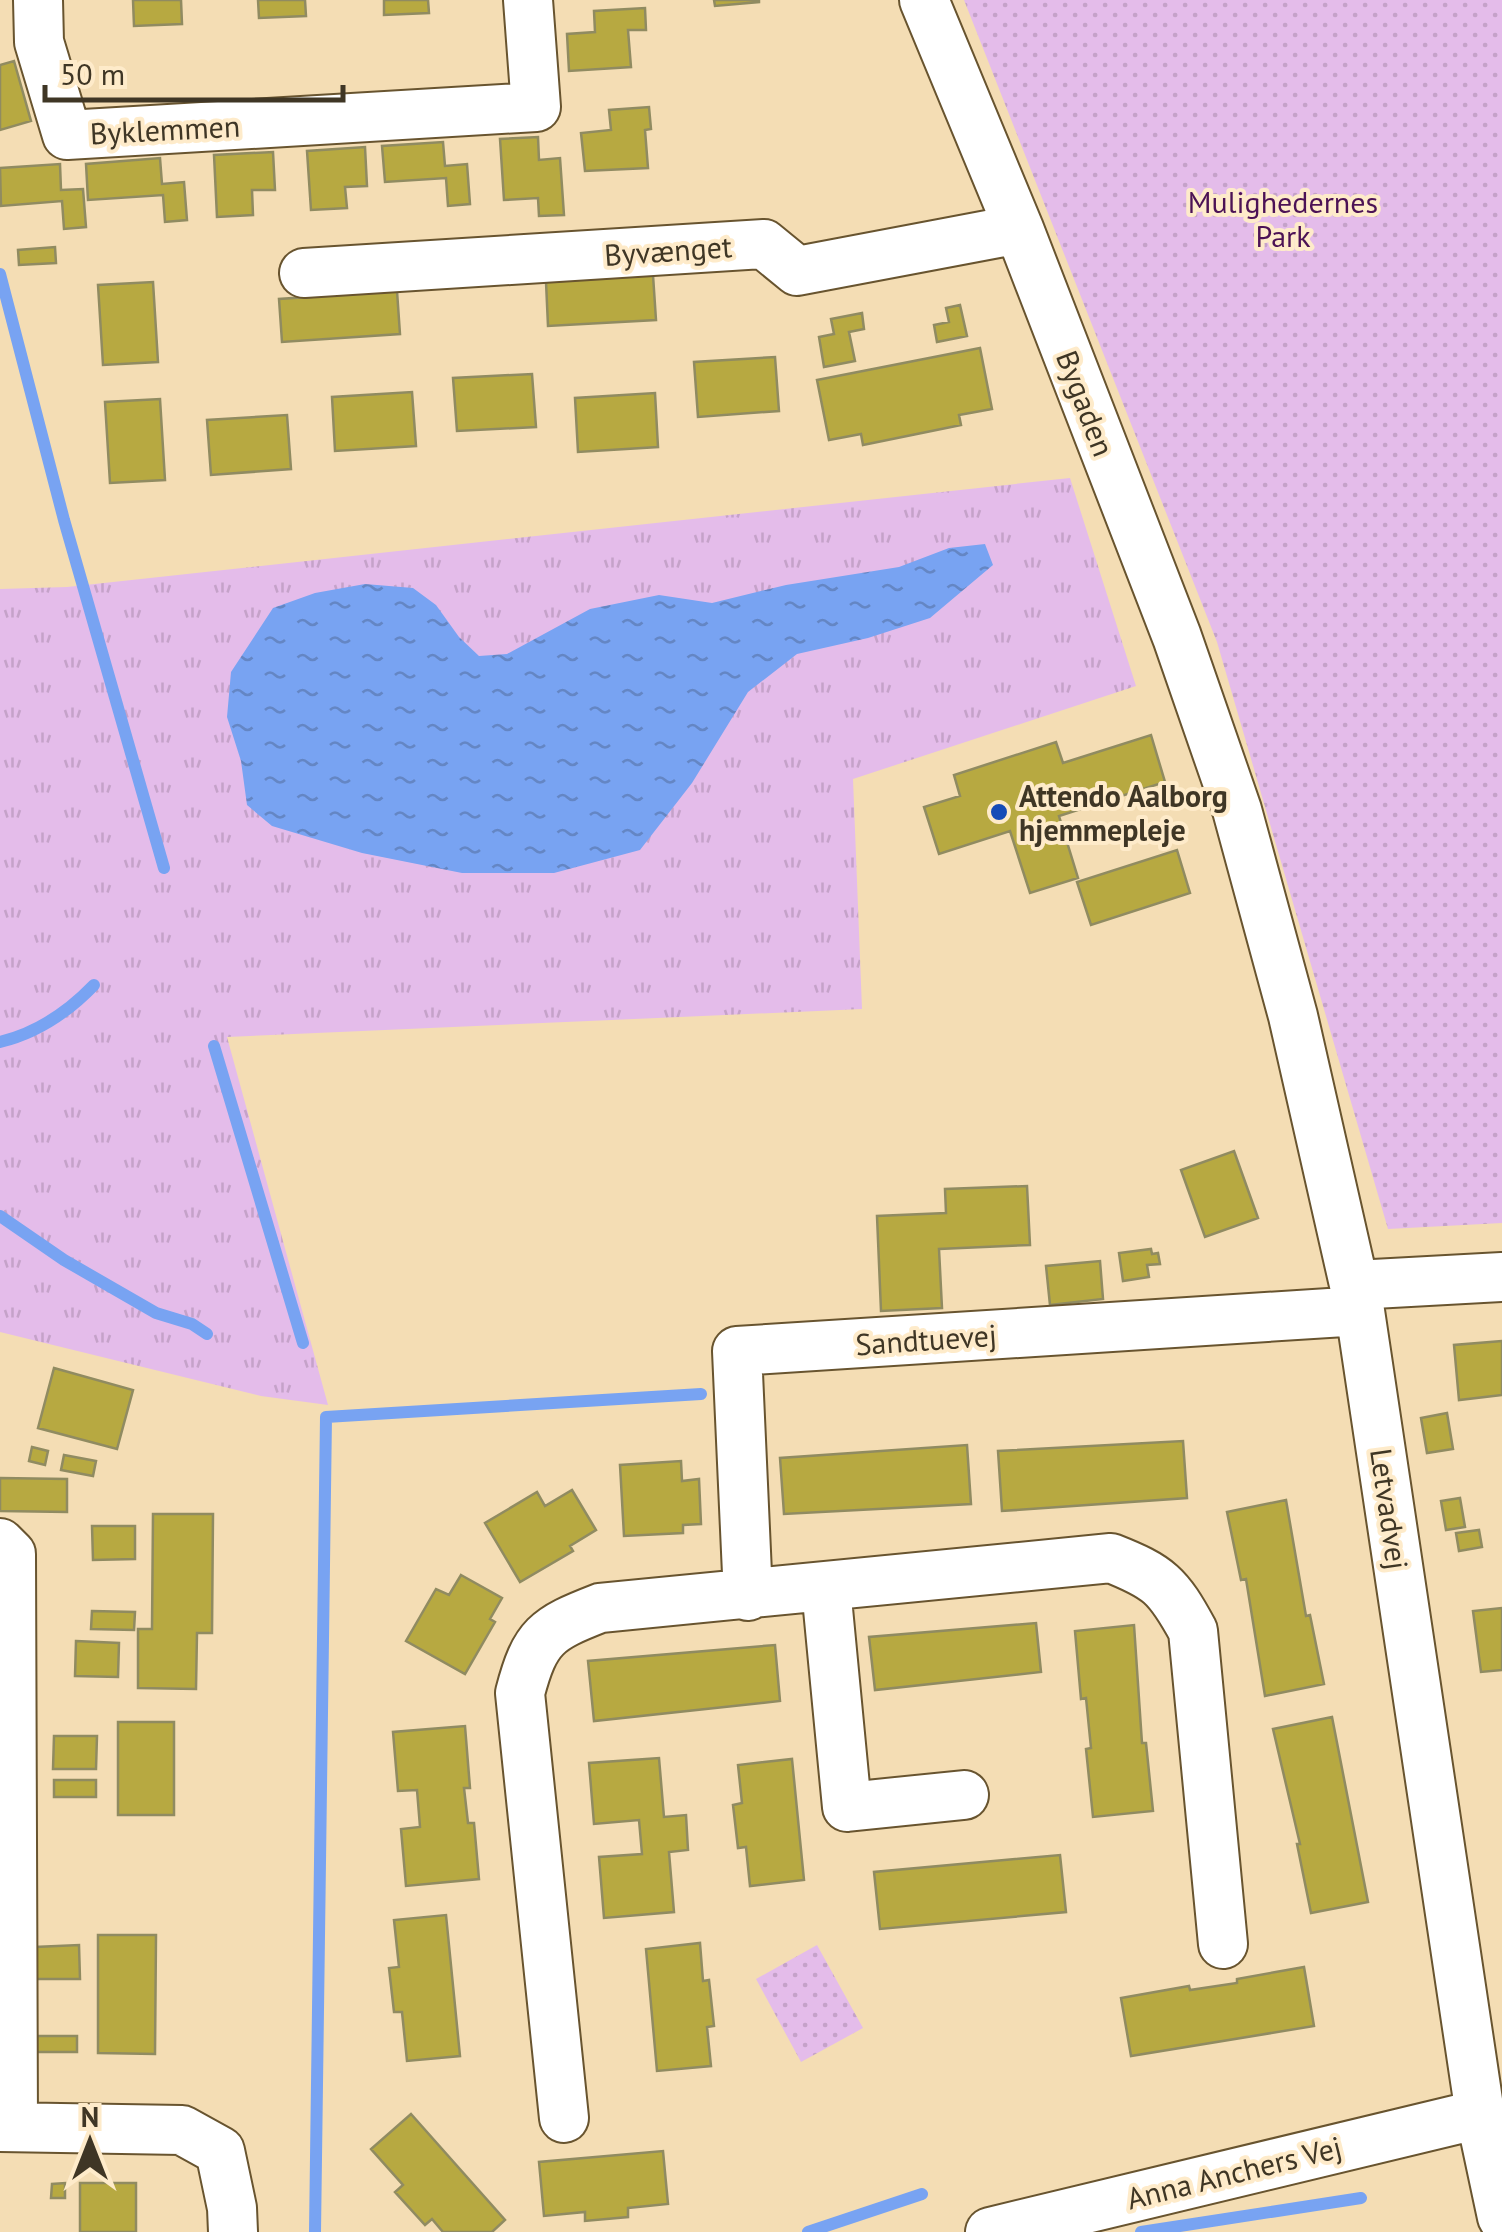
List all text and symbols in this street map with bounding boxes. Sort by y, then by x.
scale bar [45,40,342,102]
text: 50 m [60,54,125,93]
street label: Byklemmen [89,106,241,152]
park label: Mulighedernes Park [1188,182,1378,255]
street label: Byvænget [603,226,733,274]
street label: Bygaden [1048,345,1124,461]
place label: Attendo Aalborg hjemmepleje [1019,776,1228,849]
marker: Attendo Aalborg hjemmepleje [988,801,1010,823]
street label: Sandtuevej [854,1315,998,1363]
street label: Letvadvej [1362,1446,1418,1572]
north arrow [40,2092,140,2192]
text: N [81,2098,99,2135]
street label: Anna Anchers Vej [1123,2126,1345,2218]

